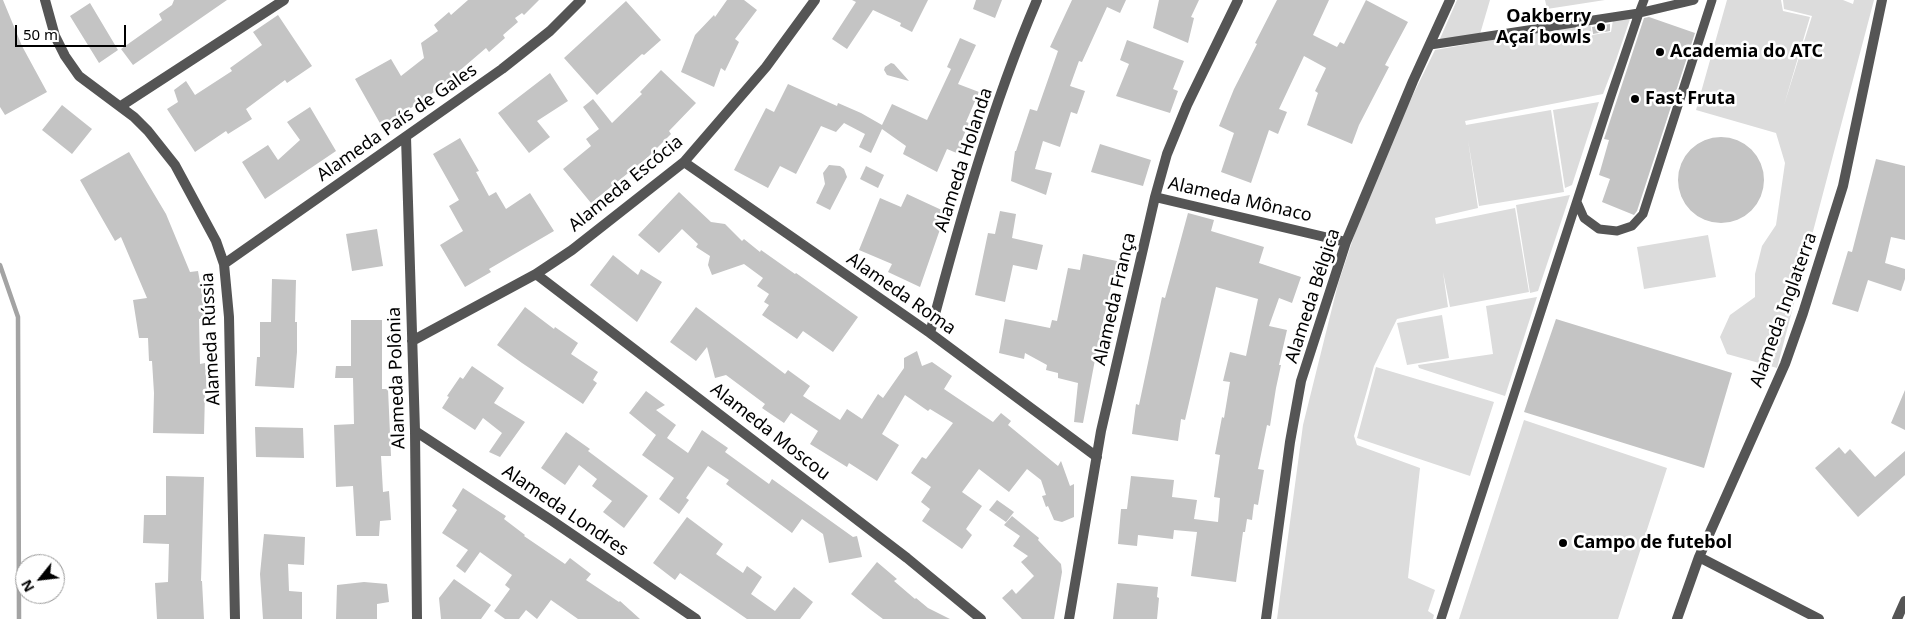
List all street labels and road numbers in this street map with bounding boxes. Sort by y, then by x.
street label: Alameda País de Gales [313,60,481,186]
street label: Alameda Holanda [931,85,997,235]
street label: Alameda Escócia [565,131,687,237]
street label: Alameda Mônaco [1166,173,1314,227]
street label: Alameda Bélgica [1281,226,1345,366]
street label: Alameda Inglaterra [1746,230,1822,390]
street label: Alameda França [1089,231,1141,367]
street label: Alameda Roma [842,248,960,340]
street label: Alameda Rússia [197,272,225,406]
street label: Alameda Polônia [384,307,410,449]
street label: Alameda Moscou [706,379,834,485]
street label: Alameda Londres [498,461,632,561]

